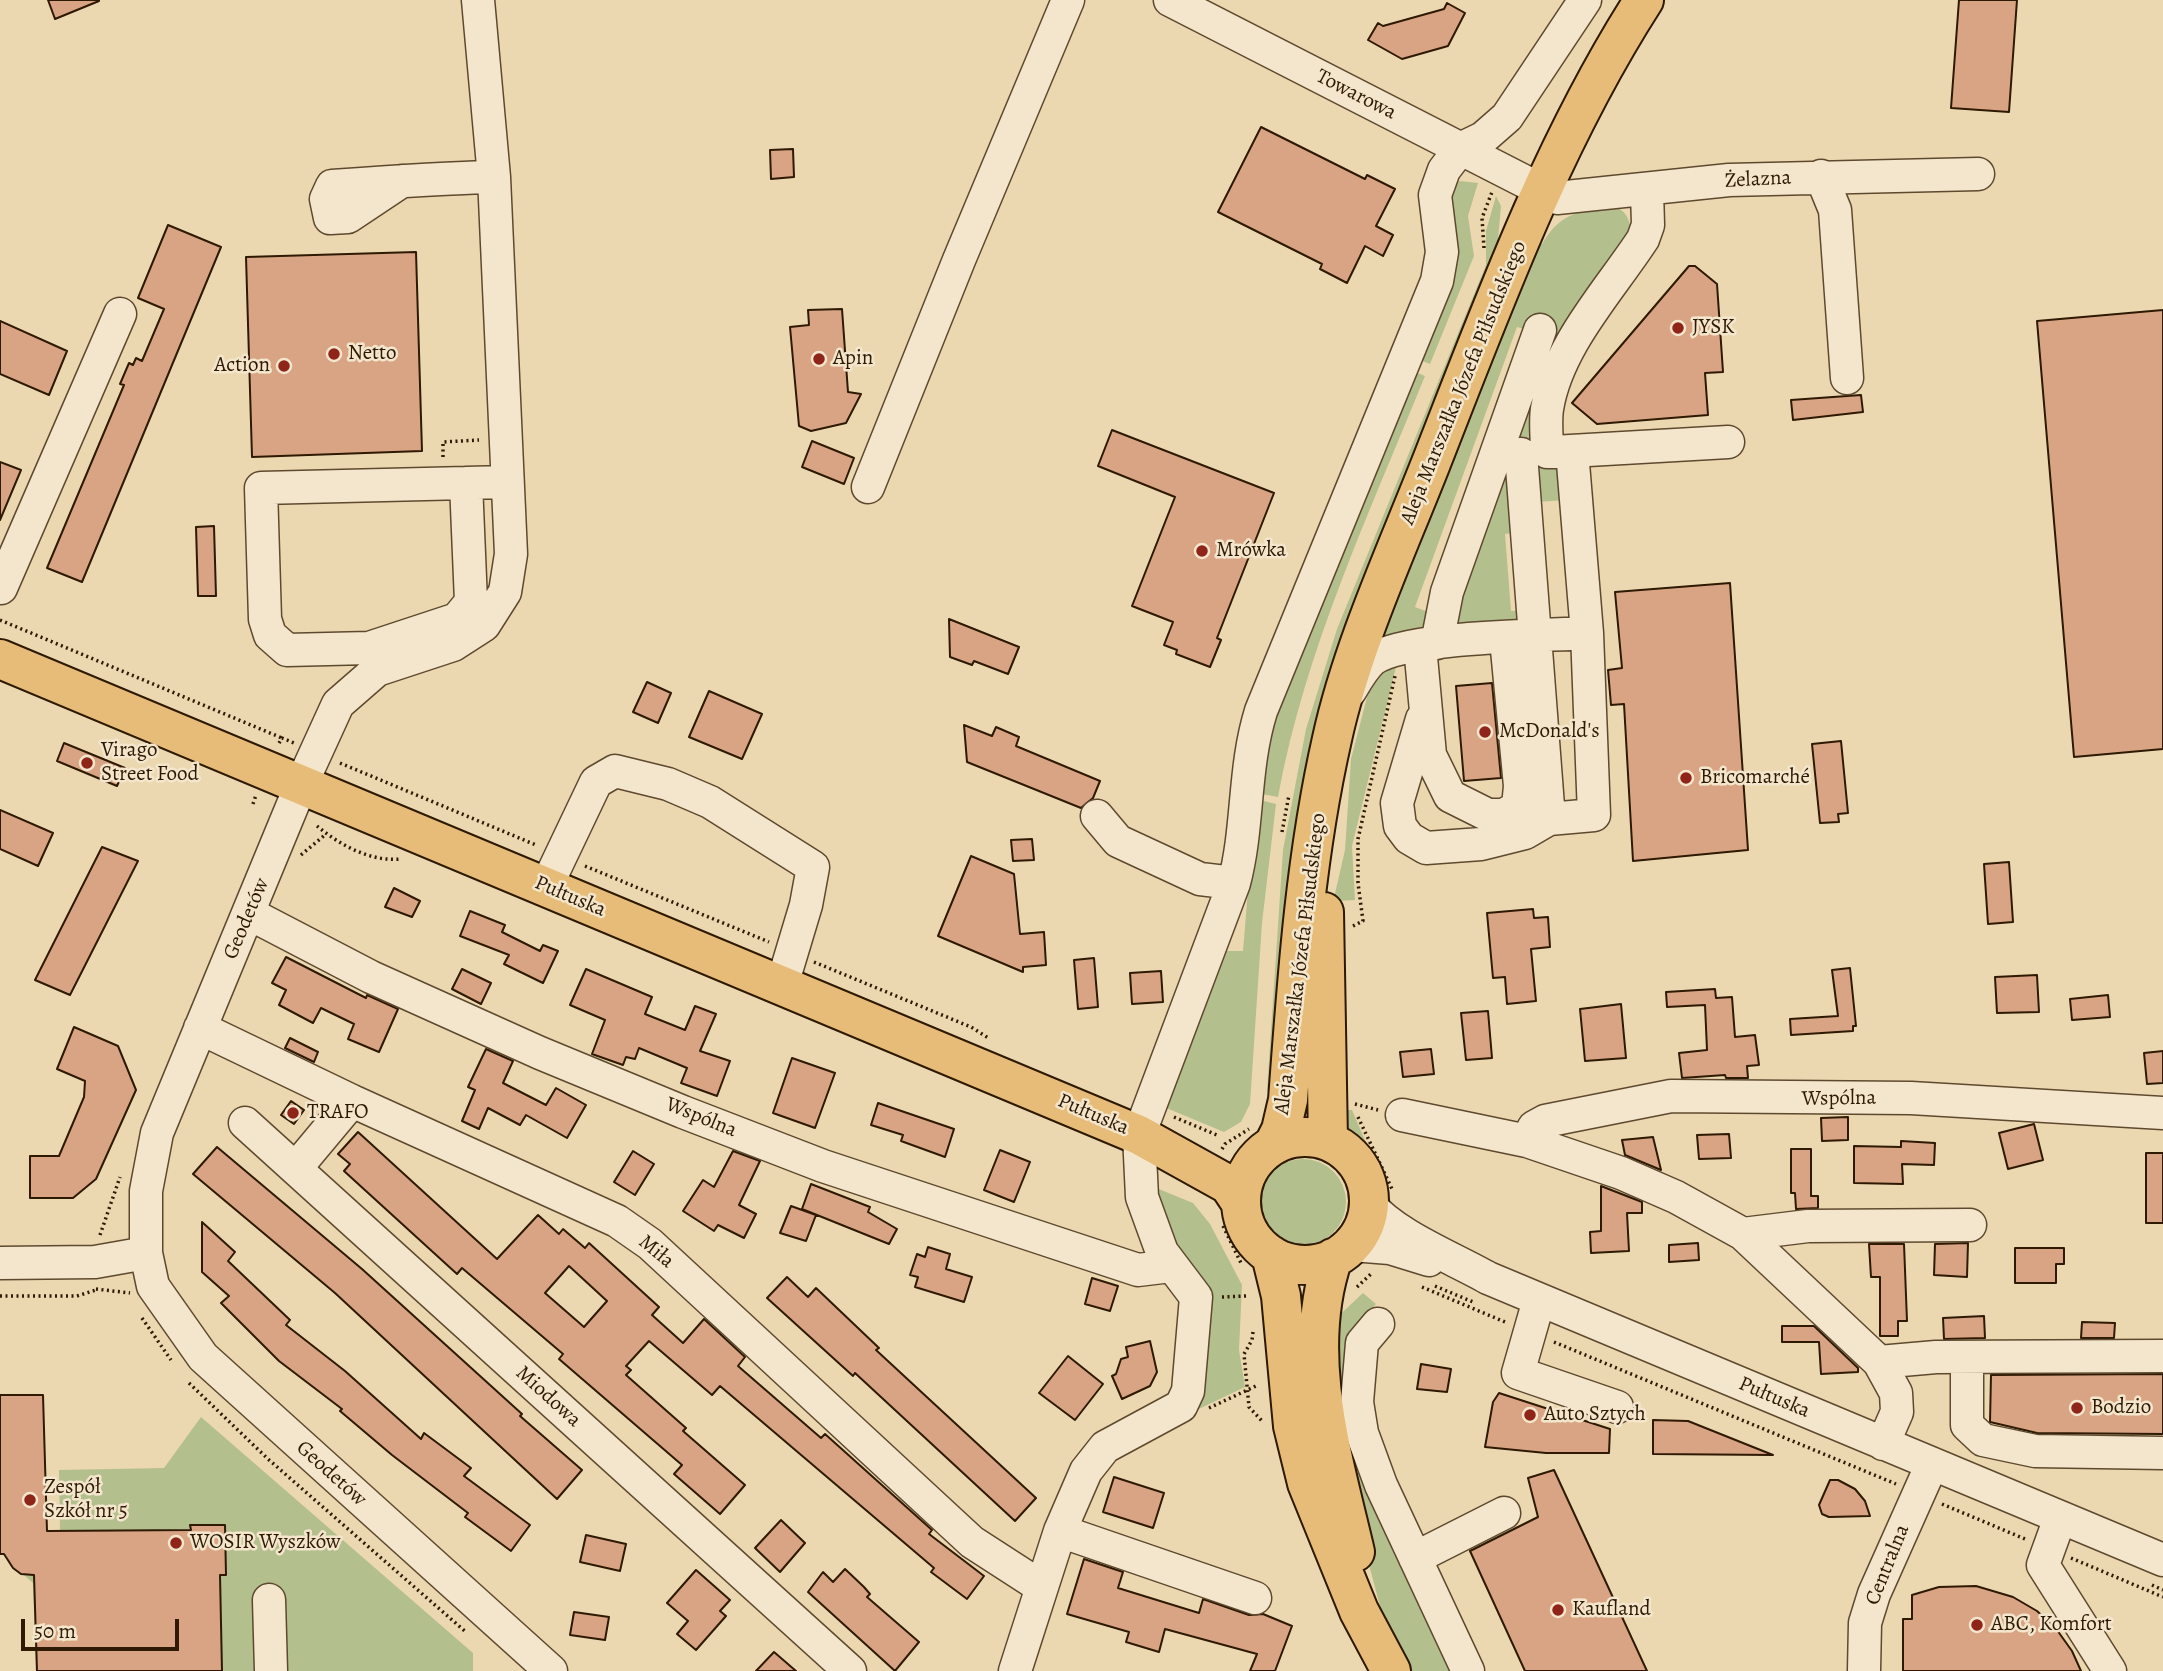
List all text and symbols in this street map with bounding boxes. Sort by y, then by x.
street label: Towarowa [1312,64,1400,126]
street label: Żelazna [1724,166,1792,194]
street label: Aleja Marszałka Józefa Piłsudskiego [1395,237,1533,529]
place label: JYSK [1692,315,1734,341]
marker: JYSK [1670,320,1686,336]
place label: Netto [348,341,396,367]
marker: Netto [326,346,342,362]
place label: Apin [833,346,873,372]
marker: Apin [811,351,827,367]
place label: Action [214,353,270,379]
marker: Action [276,358,292,374]
place label: Mrówka [1216,538,1286,564]
marker: Mrówka [1194,543,1210,559]
place label: McDonald's [1499,719,1600,745]
marker: McDonald's [1477,724,1493,740]
place label: Virago Street Food [101,738,199,788]
marker: Virago Street Food [79,755,95,771]
place label: Bricomarché [1700,765,1810,791]
marker: Bricomarché [1678,770,1694,786]
street label: Aleja Marszałka Józefa Piłsudskiego [1270,812,1332,1116]
street label: Pułtuska [530,871,610,923]
street label: Geodetów [219,874,275,964]
street label: Wspólna [1802,1086,1876,1112]
street label: Pułtuska [1053,1089,1133,1141]
street label: Wspólna [662,1092,740,1144]
place label: TRAFO [307,1100,369,1126]
marker: TRAFO [285,1105,301,1121]
street label: Miła [633,1230,679,1274]
street label: Miodowa [510,1361,586,1433]
street label: Pułtuska [1734,1372,1814,1424]
place label: Bodzio [2091,1395,2151,1421]
marker: Bodzio [2069,1400,2085,1416]
place label: Auto Sztych [1544,1402,1646,1428]
marker: Auto Sztych [1522,1407,1538,1423]
street label: Geodetów [291,1436,371,1512]
place label: Zespół Szkół nr 5 [44,1475,128,1525]
marker: Zespół Szkół nr 5 [22,1492,38,1508]
street label: Centralna [1860,1521,1916,1609]
place label: WOSIR Wyszków [190,1530,341,1556]
marker: WOSIR Wyszków [168,1535,184,1551]
place label: Kaufland [1572,1597,1651,1623]
marker: Kaufland [1550,1602,1566,1618]
scale bar [24,1604,182,1648]
place label: ABC, Komfort [1991,1612,2112,1638]
text: 50 m [34,1617,76,1645]
marker: ABC, Komfort [1969,1617,1985,1633]

